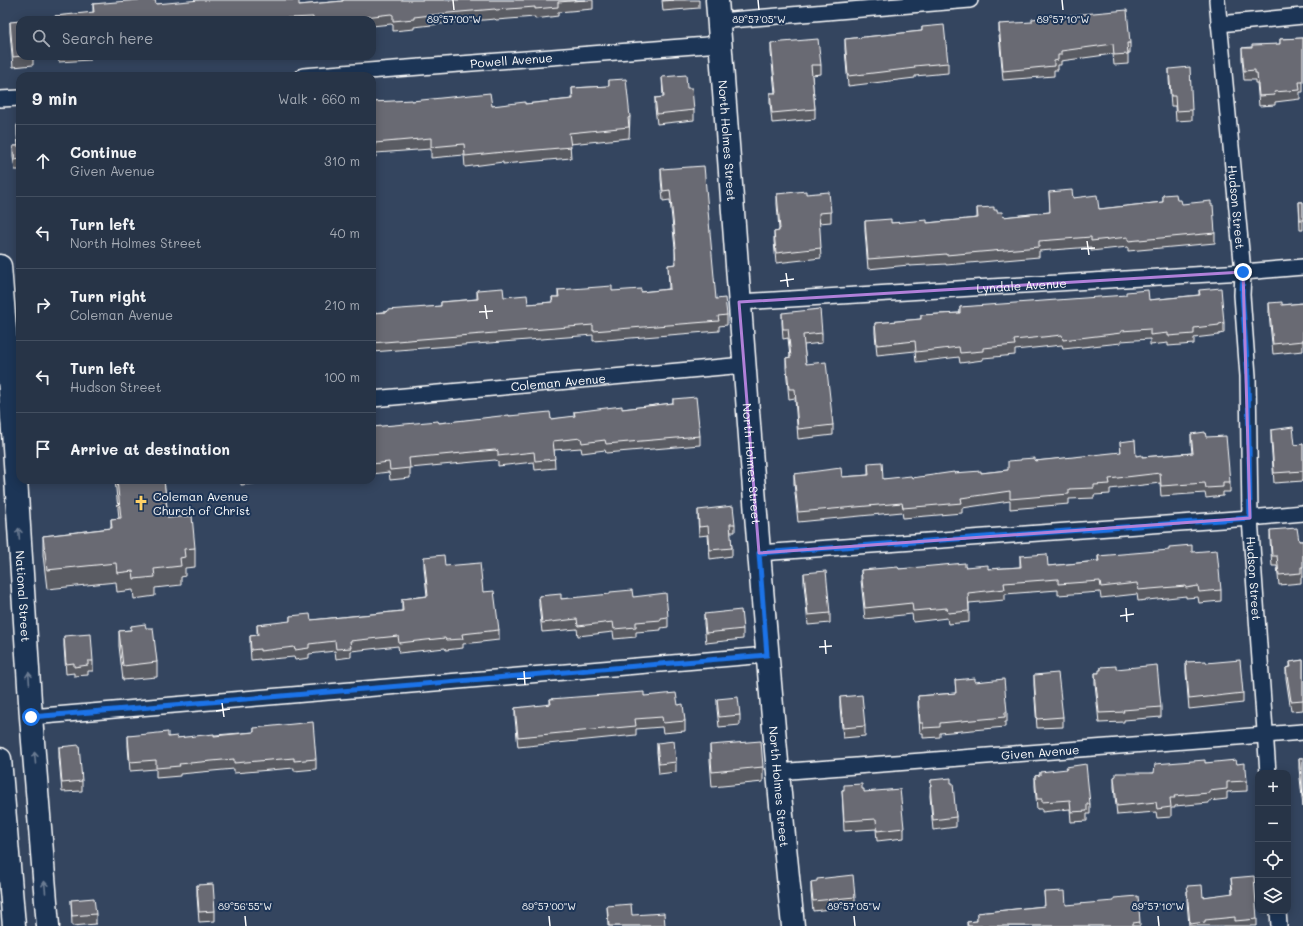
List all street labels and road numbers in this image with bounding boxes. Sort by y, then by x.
street label: Powell Avenue [470,49,553,71]
street label: North Holmes Street [715,79,740,202]
street label: Hudson Street [1225,164,1249,250]
street label: Lyndale Avenue [976,275,1067,296]
street label: Coleman Avenue [510,370,606,394]
street label: North Holmes Street [739,402,765,525]
street label: Hudson Street [1243,536,1265,621]
street label: National Street [13,550,34,642]
street label: North Holmes Street [766,725,793,848]
street label: Given Avenue [1001,741,1080,763]

